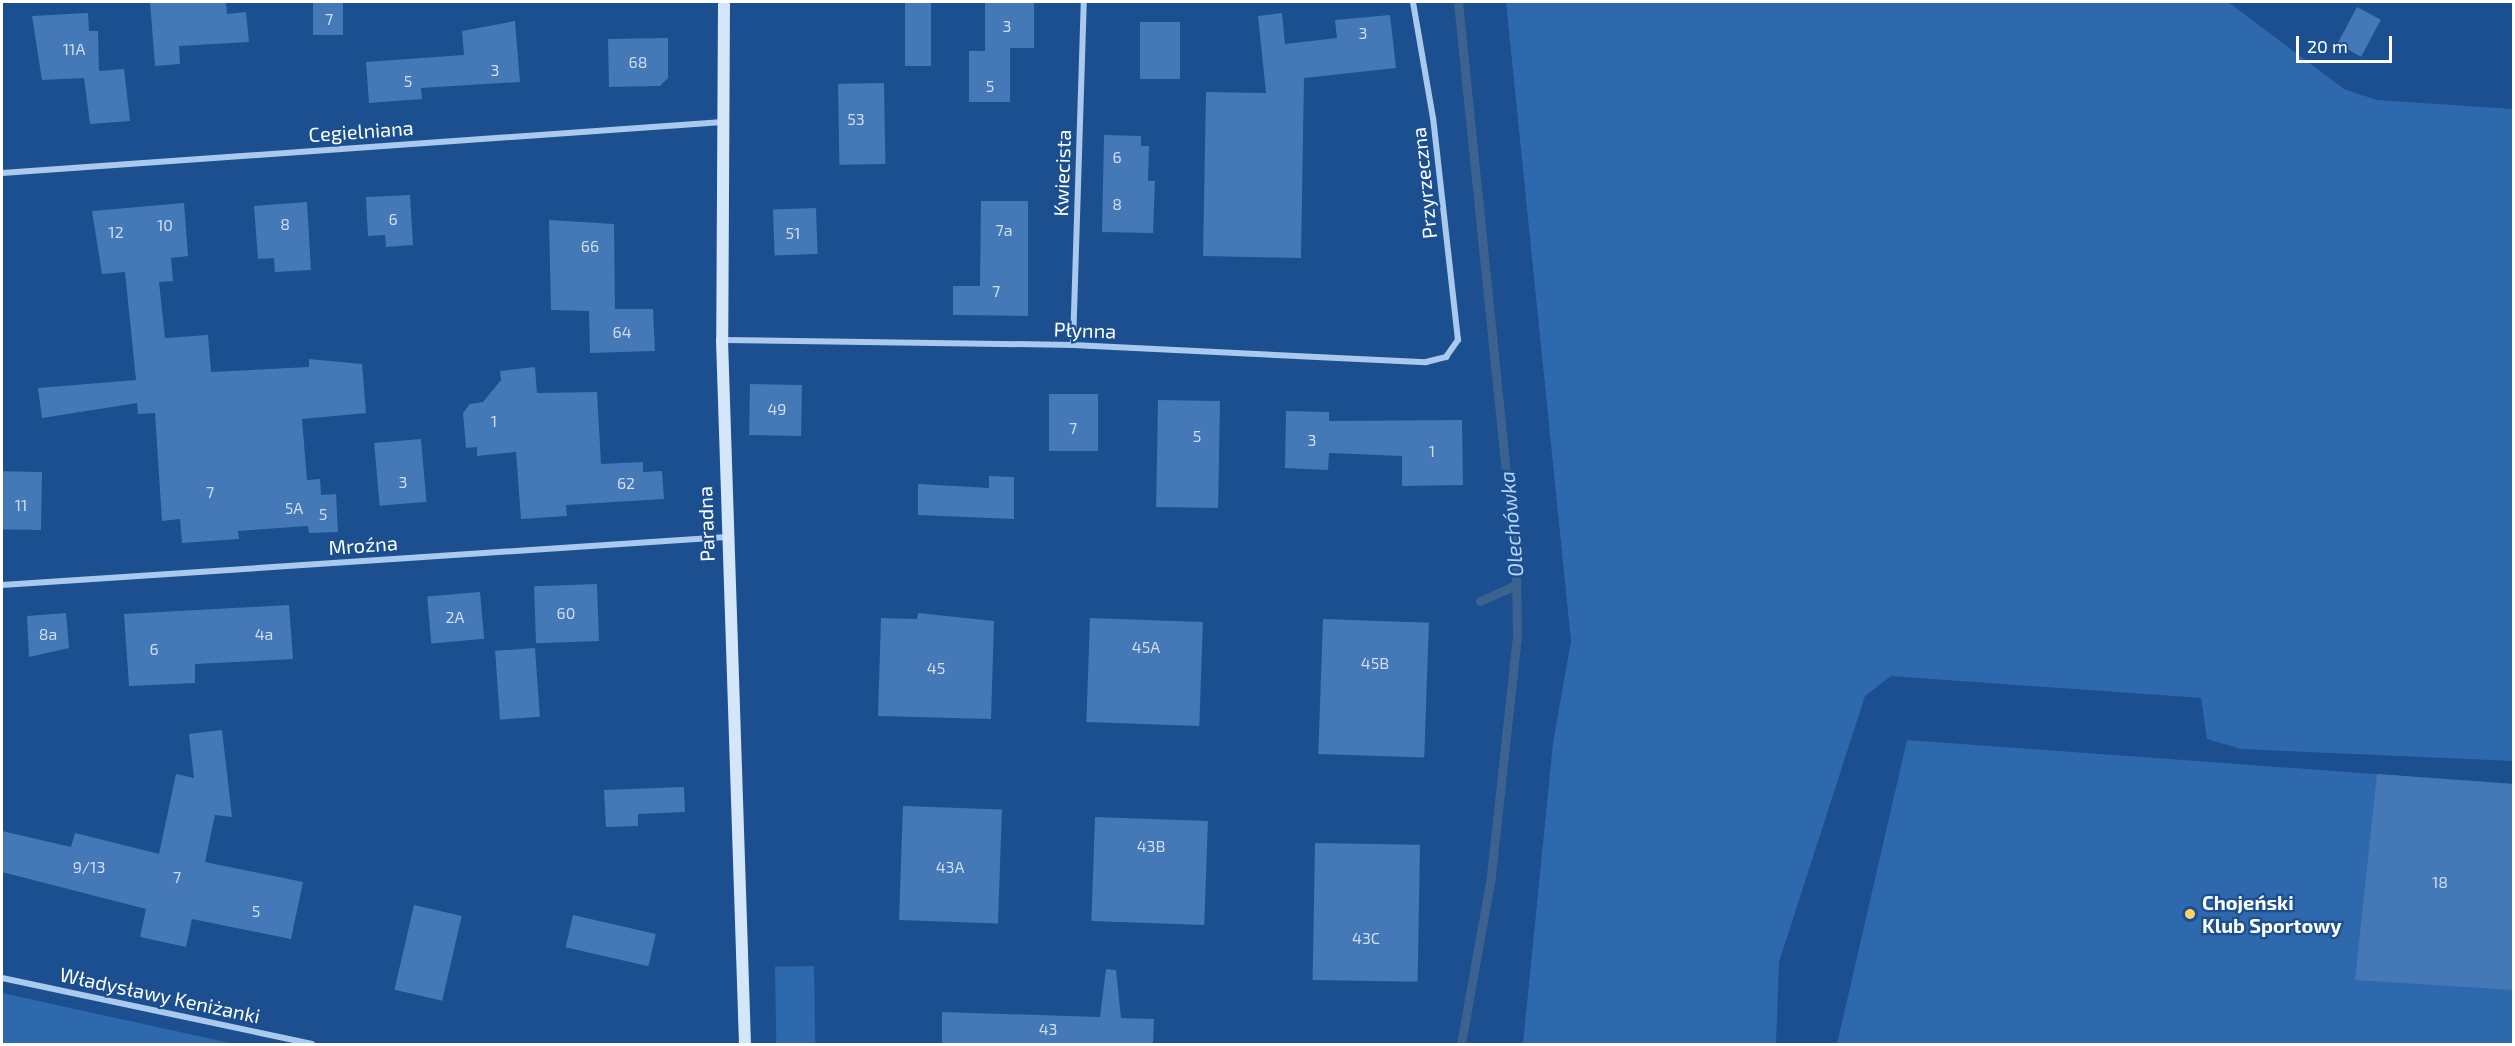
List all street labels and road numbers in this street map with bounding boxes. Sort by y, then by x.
street label: Cegielniana [308,115,414,147]
street label: Przyrzeczna [1406,126,1442,240]
street label: Kwiecista [1048,129,1076,217]
street label: Płynna [1053,317,1117,343]
street label: Paradna [693,486,719,562]
street label: Mroźna [328,531,398,559]
street label: Władysławy Keniżanki [57,962,263,1028]

